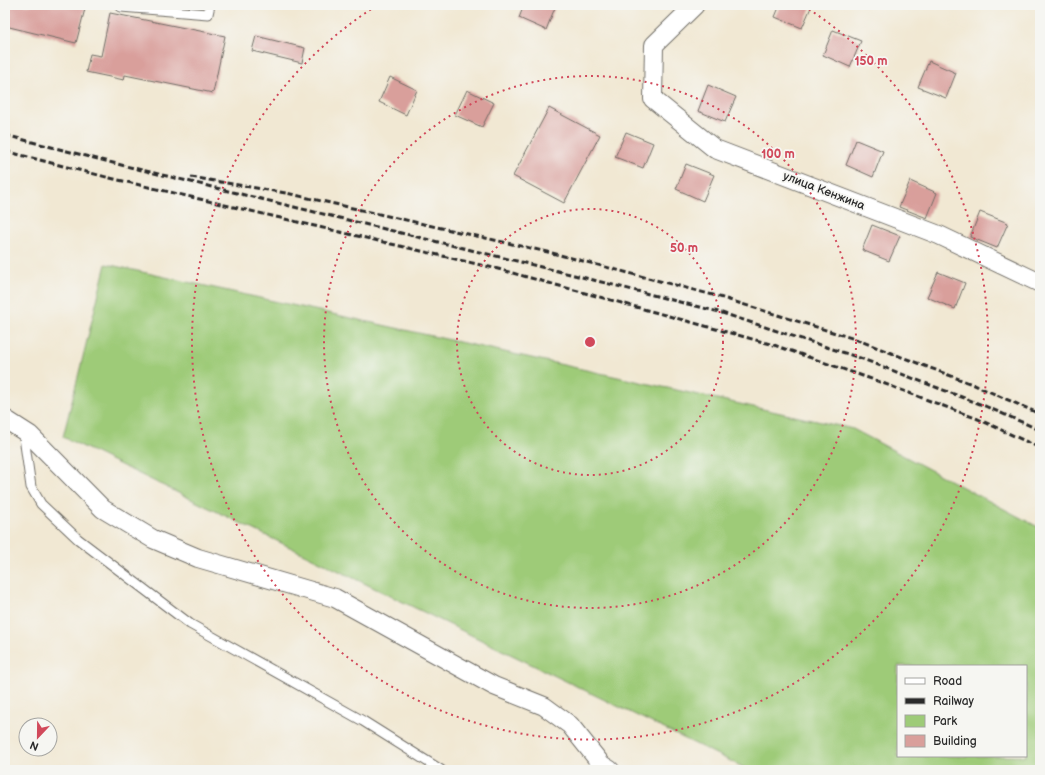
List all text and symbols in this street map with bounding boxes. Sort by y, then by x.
text: 150 m [855,54,887,69]
text: 100 m [761,147,795,162]
street label: улица Кенжина [781,168,867,214]
text: 50 m [670,241,698,256]
centre of rings [583,335,597,349]
legend [897,665,1027,757]
text: Road [933,674,962,689]
text: Railway [933,694,975,709]
text: Park [933,714,957,729]
north arrow [18,717,58,757]
text: Building [933,734,977,749]
text: N [28,738,41,753]

